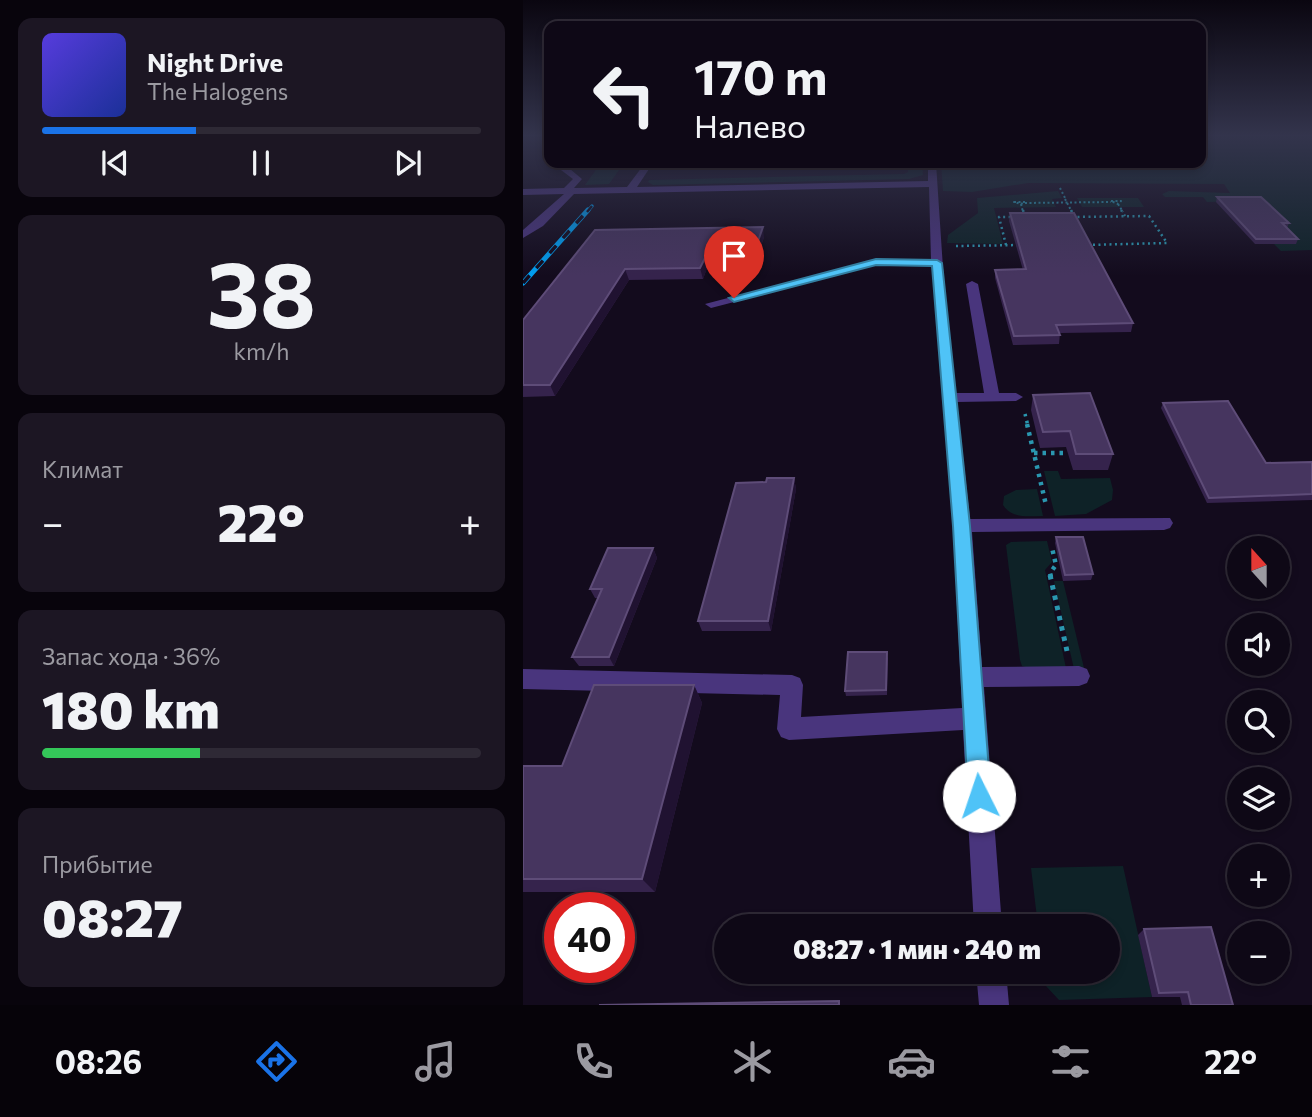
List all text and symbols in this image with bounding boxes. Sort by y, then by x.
text: 170 m [694,45,827,105]
text: Night Drive [147,46,283,77]
icon: left [579,49,670,140]
text: The Halogens [147,77,288,105]
text: Налево [694,105,806,145]
icon: previous [96,144,134,182]
icon: pause [242,144,280,182]
icon: next [389,144,427,182]
pin [704,226,764,298]
text: 38 [207,235,316,347]
icon: arrive [715,237,753,275]
text: km/h [234,337,289,365]
text: Климат [42,455,123,483]
text: 22° [217,489,305,553]
text: − [42,498,64,545]
text: + [459,498,481,545]
north arrow [1227,536,1289,598]
map controls [1227,536,1290,984]
button: sound [1227,613,1290,676]
text: Запас хода · 36% [42,642,220,670]
text: 180 km [42,676,220,740]
button: search [1227,690,1290,753]
position arrow [942,759,1016,833]
button: layers [1227,767,1290,830]
button: + [1227,844,1290,907]
text: Прибытие [42,850,153,878]
text: 08:27 [42,884,183,948]
speed limit sign: 40 [544,892,635,983]
button: − [1227,921,1290,984]
text: 08:27 · 1 мин · 240 m [793,933,1041,964]
icon: directions [252,1037,301,1086]
icon: music [411,1037,460,1086]
icon: phone [569,1037,618,1086]
icon: climate [728,1037,777,1086]
icon: car [887,1037,936,1086]
icon: filters [1046,1037,1095,1086]
text: 08:26 [55,1041,142,1081]
text: 22° [1204,1041,1257,1081]

